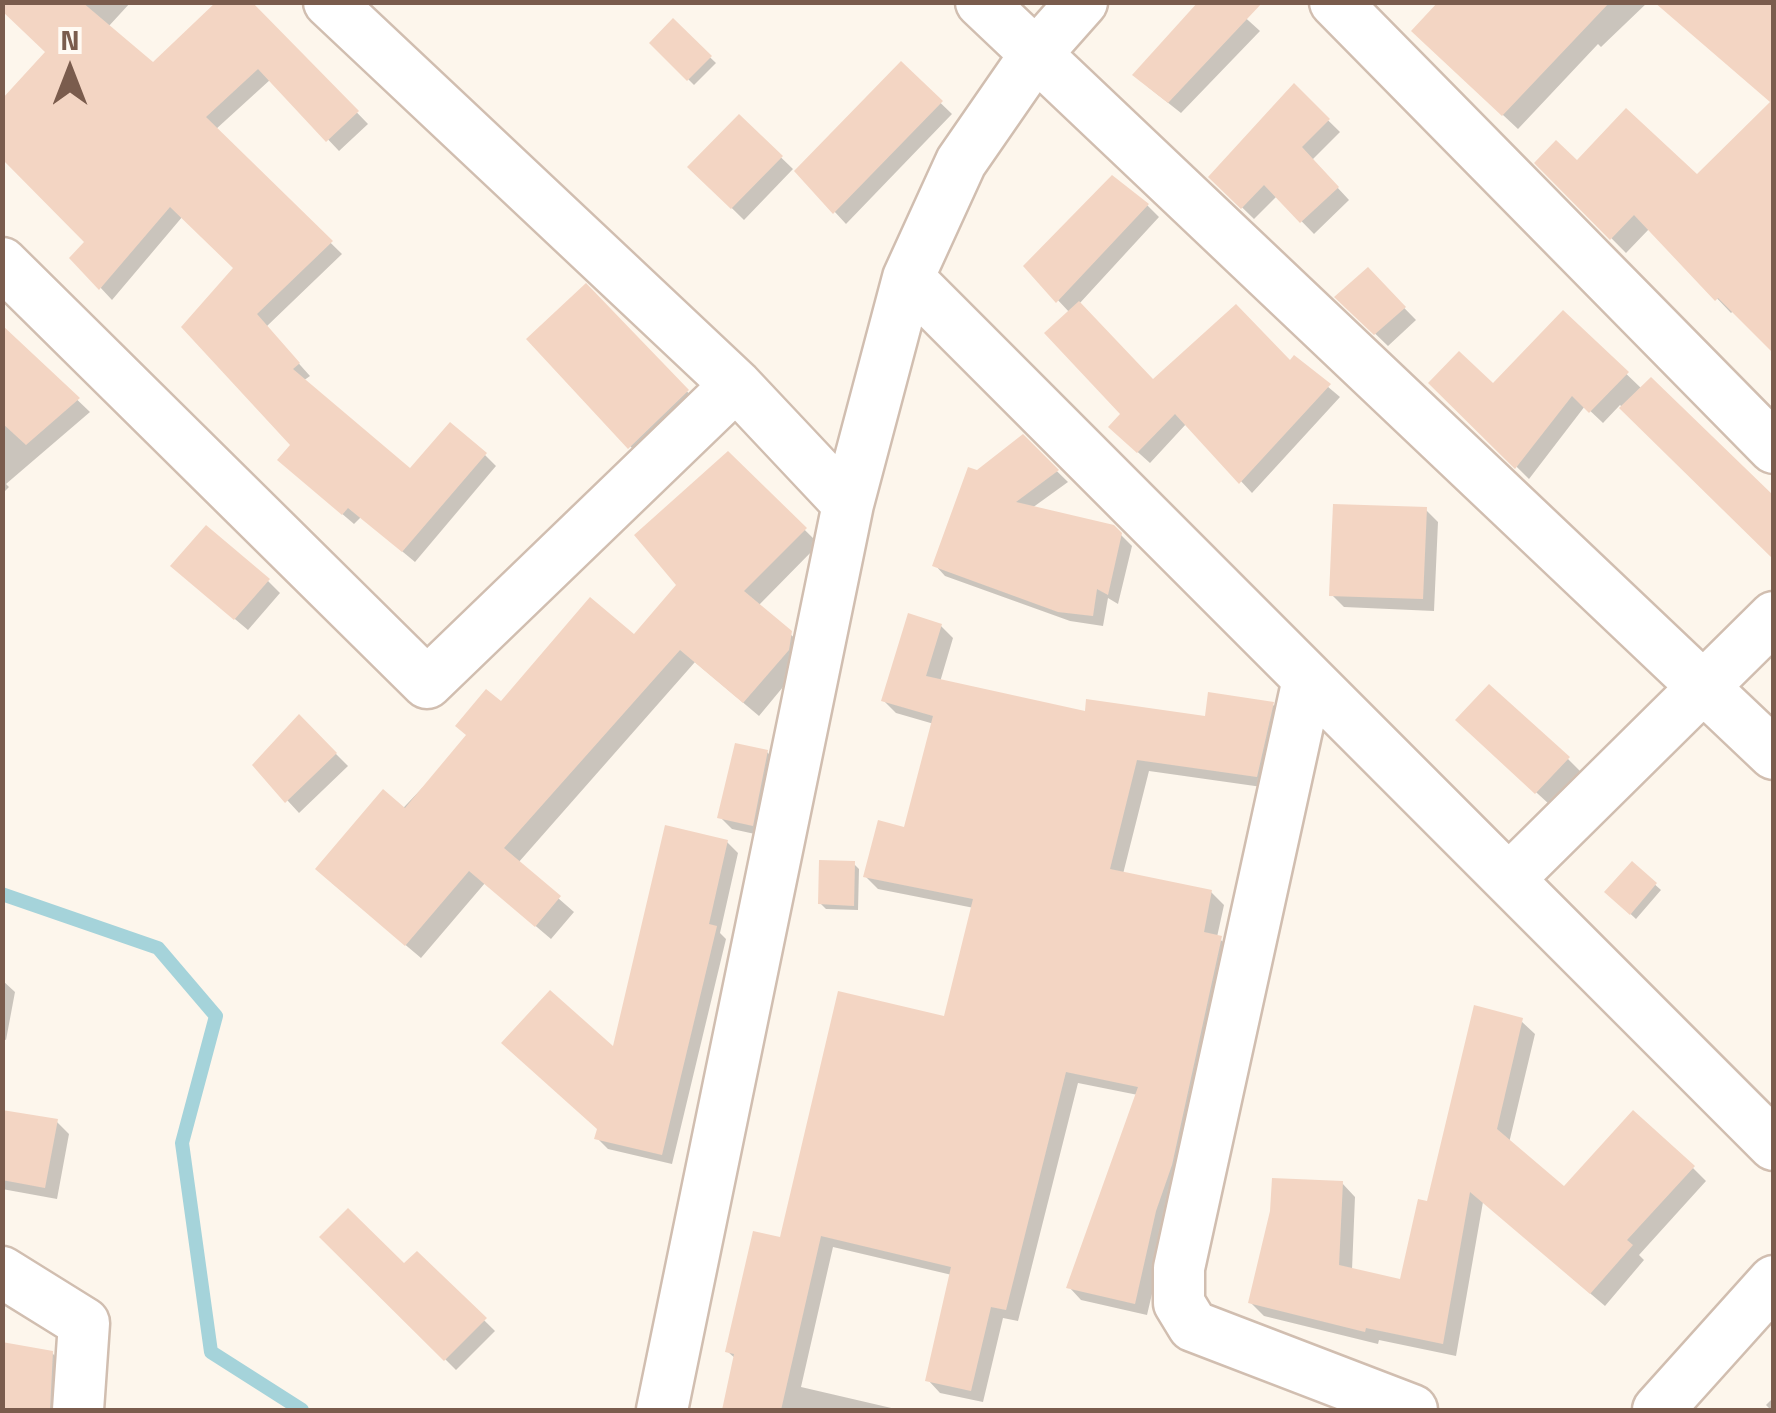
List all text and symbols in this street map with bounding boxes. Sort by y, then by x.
text: N [60,18,80,61]
north arrow [20,20,120,120]

